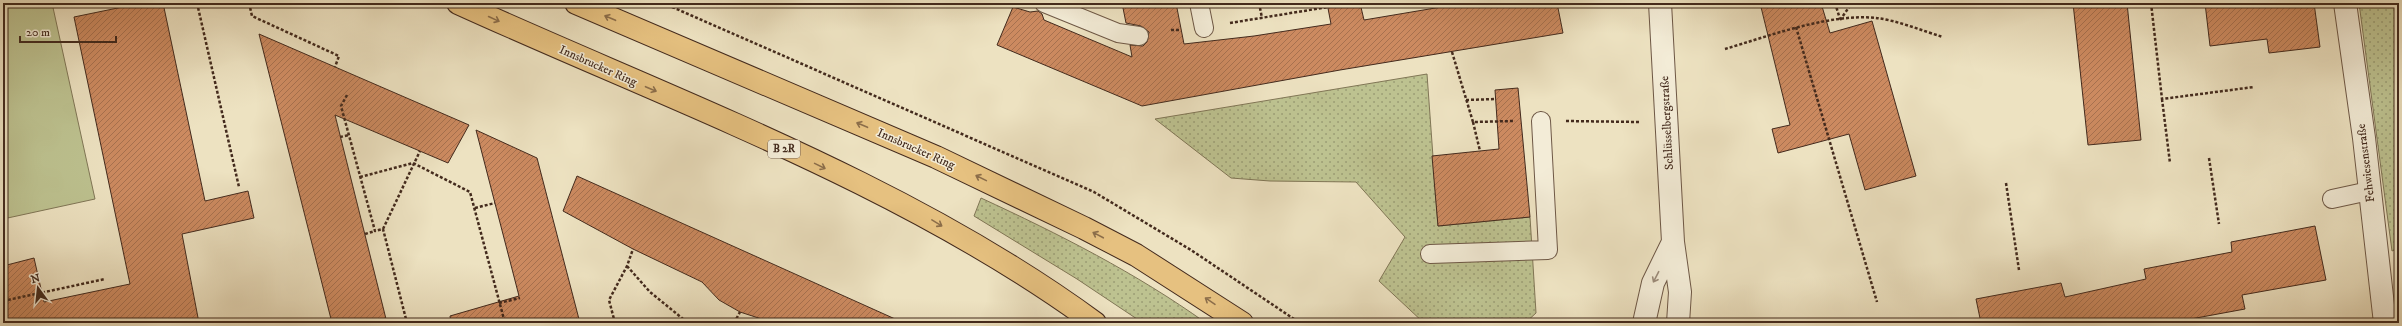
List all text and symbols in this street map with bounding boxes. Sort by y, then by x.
one-way arrow [605,13,617,21]
one-way arrow [488,16,500,23]
scale bar [20,18,116,44]
text: 20 m [26,25,50,40]
street label: Innsbrucker Ring [557,42,639,90]
street label: Schlüsselbergstraße [1657,76,1677,170]
one-way arrow [645,86,657,93]
one-way arrow [857,121,869,129]
street label: Fehwiesenstraße [2354,123,2378,203]
street label: Innsbrucker Ring [875,125,957,173]
road number: B 2R [768,140,800,158]
one-way arrow [814,163,826,170]
one-way arrow [975,174,987,181]
one-way arrow [931,220,943,228]
one-way arrow [1092,231,1104,238]
north arrow [18,268,58,308]
text: N [29,271,42,287]
one-way arrow [1652,271,1659,283]
one-way arrow [1205,297,1216,305]

